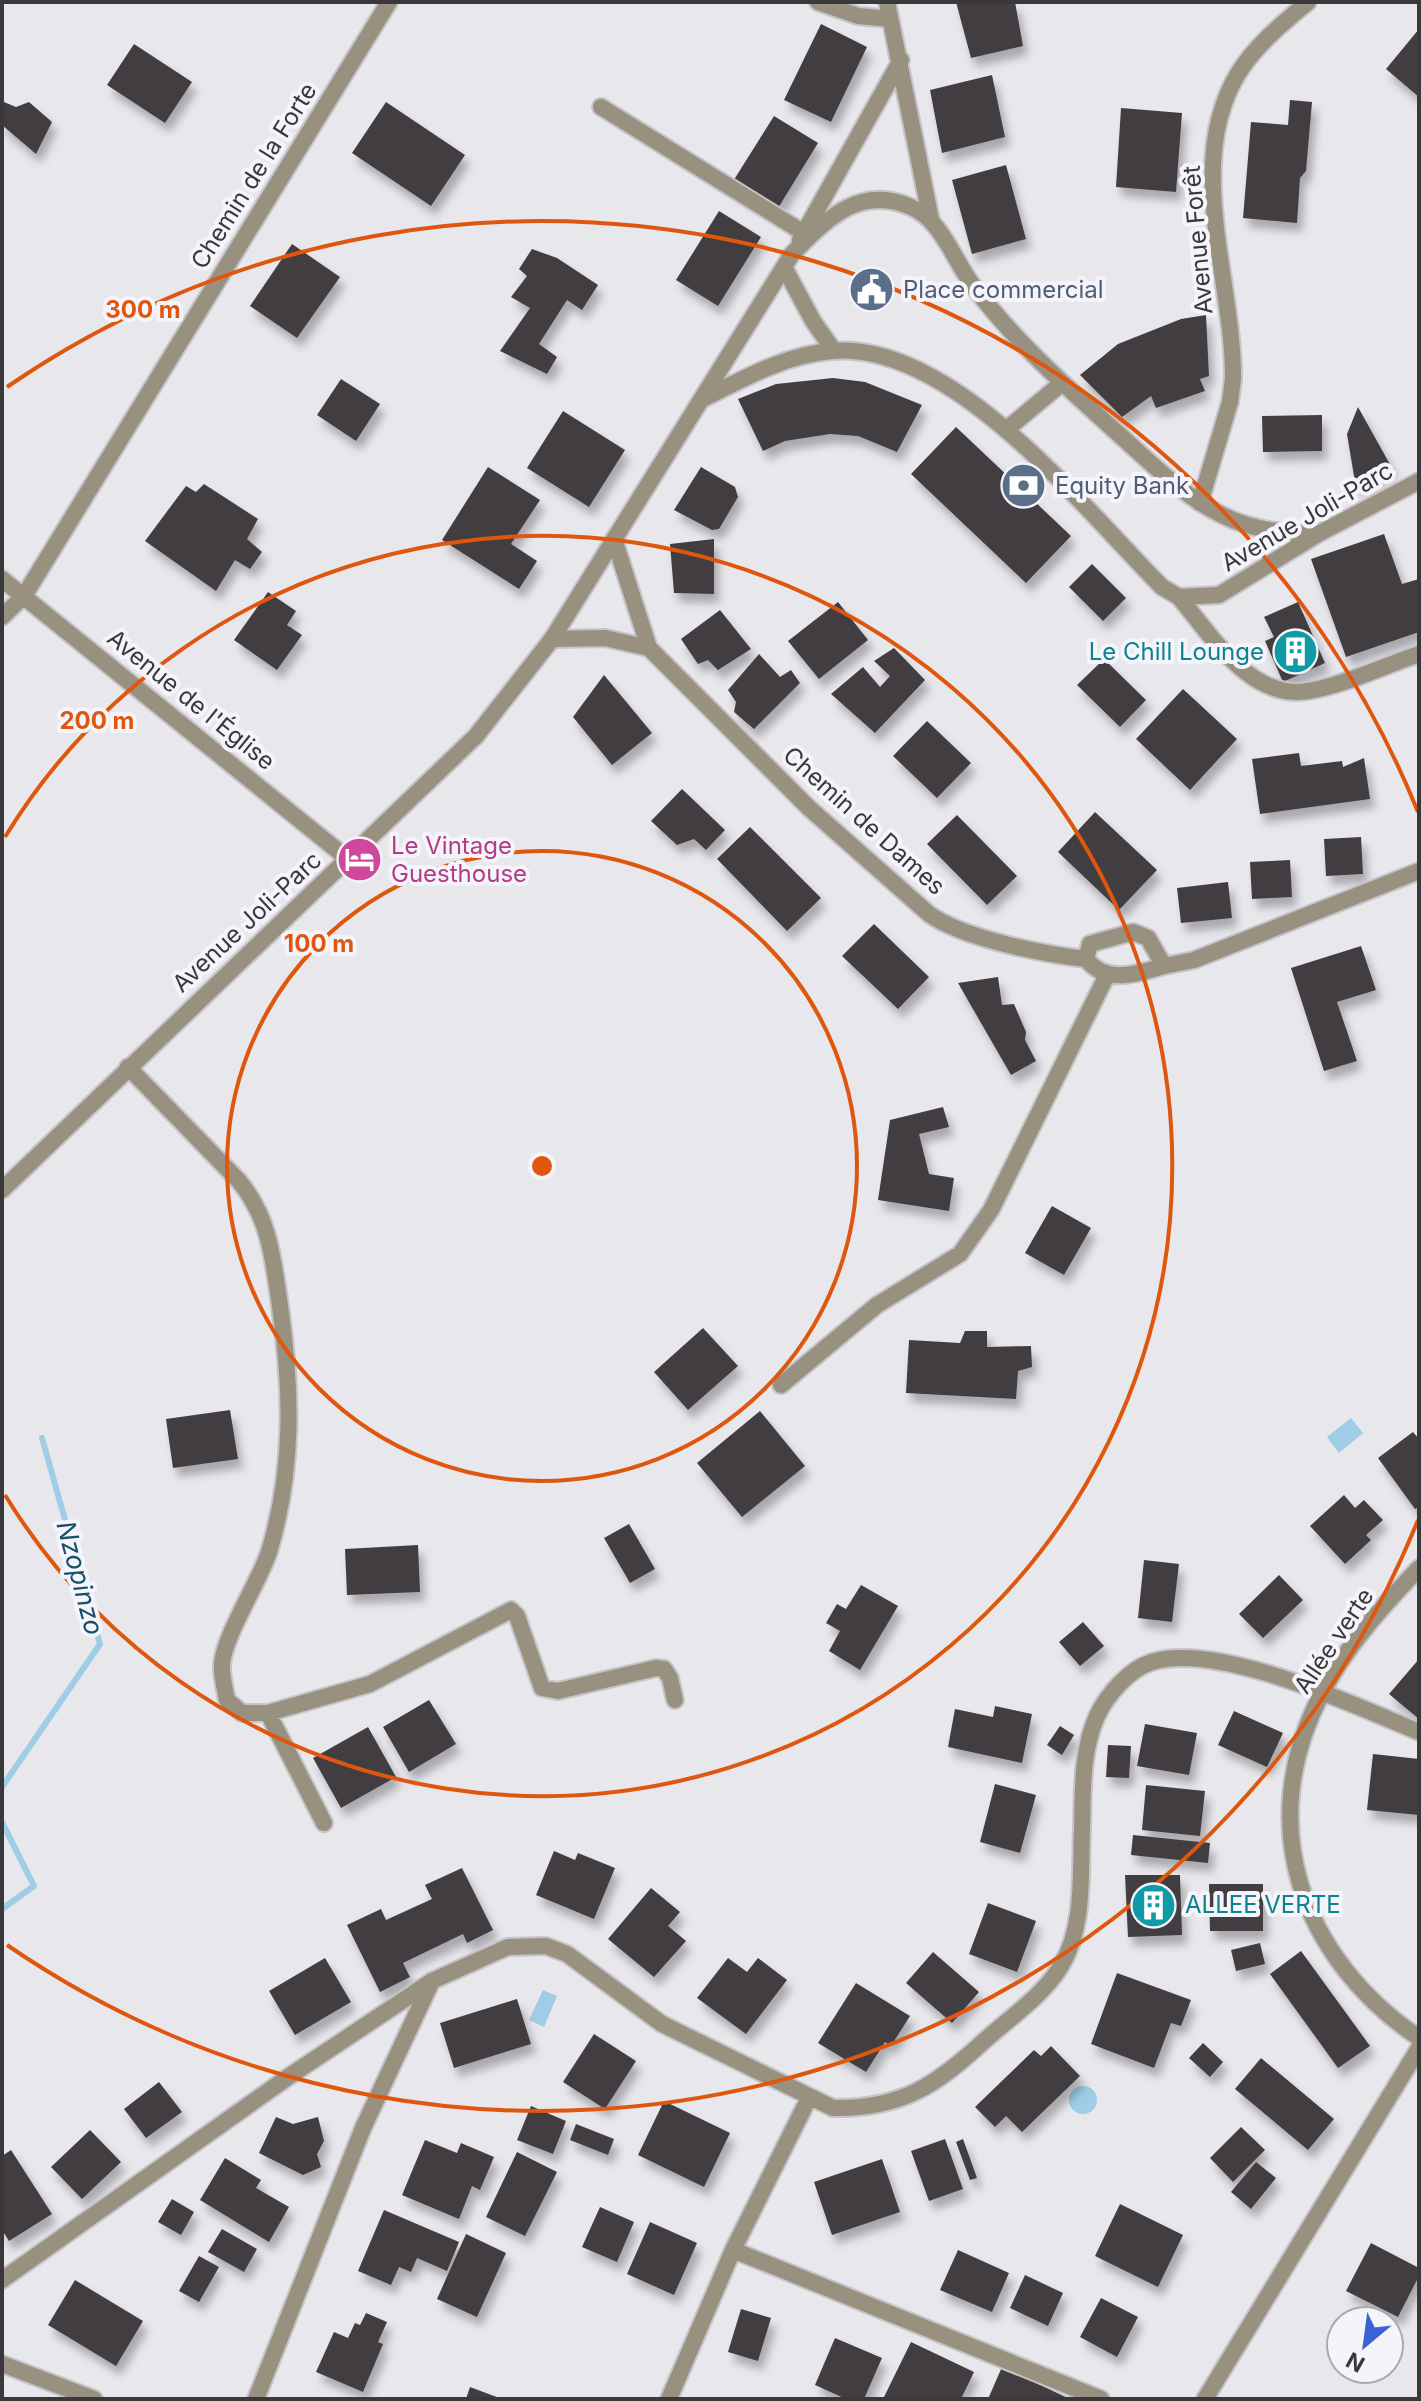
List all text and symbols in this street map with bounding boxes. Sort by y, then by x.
street label: Chemin de la Forte [185,77,322,274]
street label: Avenue Forêt [1177,164,1218,316]
public building icon: Place commercial [848,266,896,314]
place label: Place commercial [903,275,1104,304]
text: 300 m [105,295,181,324]
street label: Avenue Joli-Parc [1216,456,1398,577]
bank icon: Equity Bank [1000,462,1048,510]
place label: Equity Bank [1055,471,1189,500]
street label: Avenue de l'Église [102,622,281,776]
building icon: Le Chill Lounge [1271,628,1319,676]
place label: Le Chill Lounge [1089,637,1264,666]
text: 200 m [59,706,135,735]
street label: Chemin de Dames [778,740,951,901]
place label: Le Vintage Guesthouse [391,831,527,888]
hotel icon: Le Vintage Guesthouse [336,836,384,884]
street label: Avenue Joli-Parc [166,845,327,998]
text: 100 m [284,929,354,958]
centre of rings [528,1152,556,1180]
water label: Nzopinzo [50,1518,111,1638]
street label: Allée verte [1288,1582,1379,1699]
building icon: ALLEE VERTE [1130,1881,1178,1929]
place label: ALLEE VERTE [1185,1890,1341,1919]
north arrow [1325,2305,1405,2385]
text: N [1342,2347,1369,2378]

